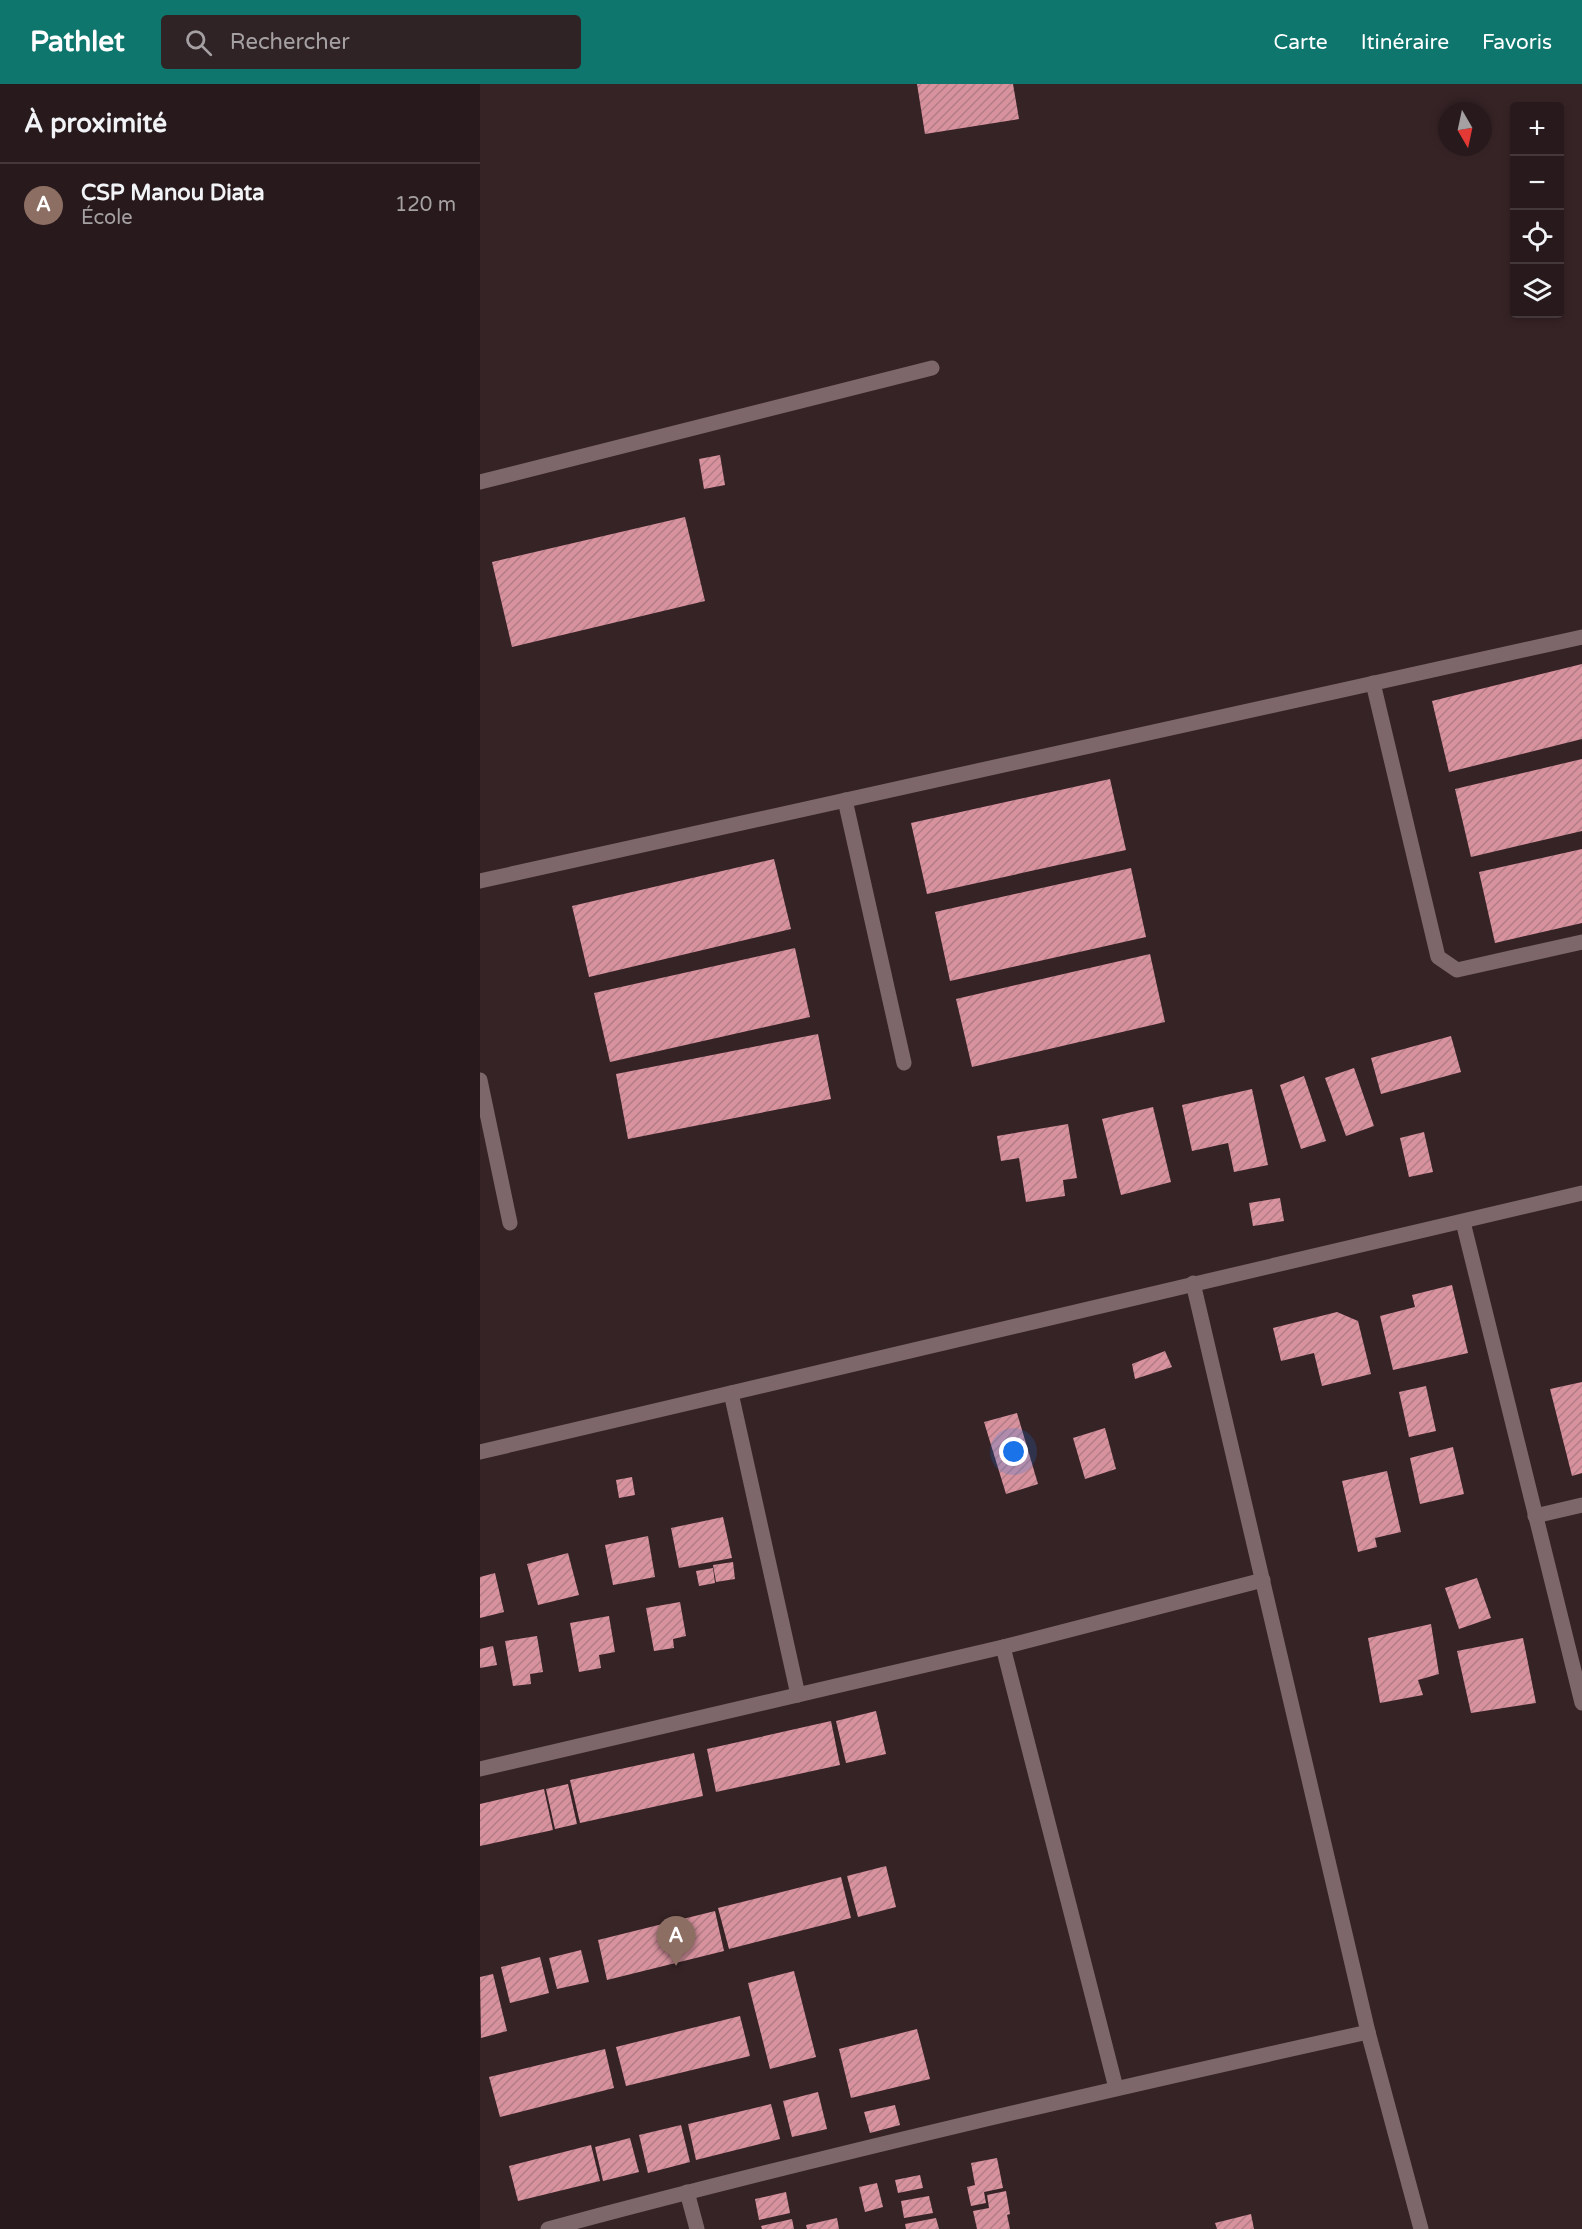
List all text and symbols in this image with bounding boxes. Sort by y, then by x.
search box [161,15,581,69]
text: Pathlet [30,25,125,59]
icon: search [182,26,215,59]
text: Rechercher [230,29,350,55]
text: Carte [1274,30,1328,55]
text: Itinéraire [1361,30,1449,55]
text: Favoris [1482,30,1552,55]
north arrow [1438,102,1492,156]
map controls [1510,102,1564,318]
button: + [1510,102,1564,156]
text: À proximité [24,108,167,139]
button: − [1510,156,1564,210]
text: CSP Manou Diata [81,180,265,206]
text: A [36,193,51,217]
text: 120 m [395,193,456,217]
text: École [81,206,133,230]
button: locate [1510,210,1564,264]
button: layers [1510,264,1564,318]
your location [999,1437,1028,1466]
pin: A [656,1916,696,1966]

